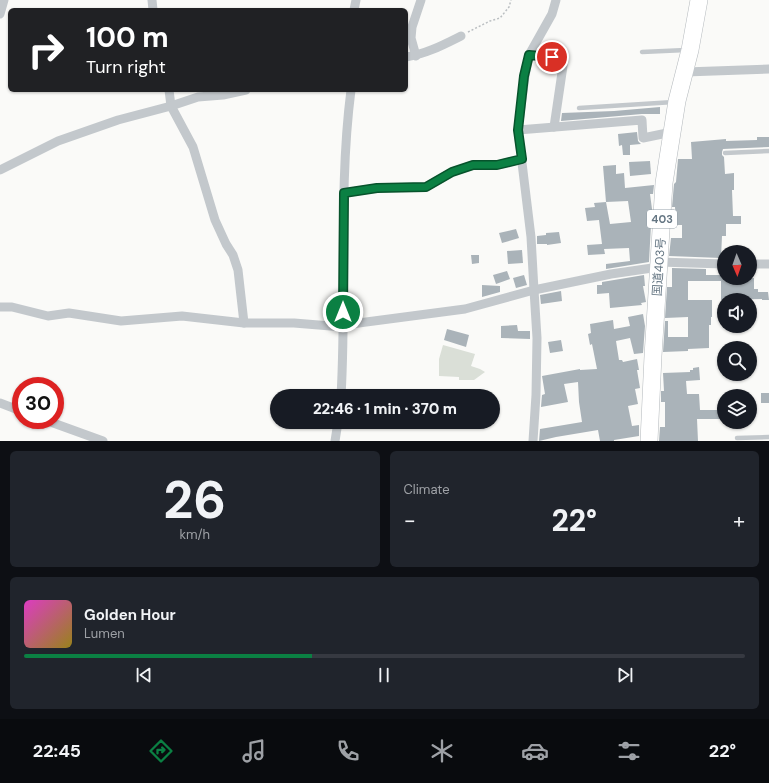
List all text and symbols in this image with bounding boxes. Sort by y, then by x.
text: 100 m [86,19,169,56]
icon: right [20,24,72,76]
pin [535,40,569,74]
icon: arrive [541,46,563,68]
text: Turn right [86,55,166,79]
road number: 403 [647,210,677,228]
street label: 国道403号 [649,237,669,297]
north arrow [717,245,757,285]
map controls [717,245,757,429]
position arrow [322,291,364,333]
button: sound [717,293,757,333]
button: search [717,341,757,381]
speed limit sign: 30 [12,377,64,429]
button: layers [717,389,757,429]
text: 22:46 · 1 min · 370 m [313,399,457,419]
text: 26 [163,466,226,534]
text: Climate [404,481,450,498]
text: 22° [551,501,597,540]
text: − [404,506,416,535]
text: + [733,506,745,535]
text: km/h [179,526,210,543]
text: Golden Hour [84,605,176,625]
text: Lumen [84,625,125,642]
icon: previous [133,664,155,686]
icon: pause [373,664,395,686]
icon: next [614,664,636,686]
icon: directions [147,737,175,765]
icon: music [240,737,268,765]
icon: phone [334,737,362,765]
icon: climate [428,737,456,765]
icon: car [521,737,549,765]
icon: filters [615,737,643,765]
text: 22:45 [33,739,81,763]
text: 22° [709,739,736,763]

